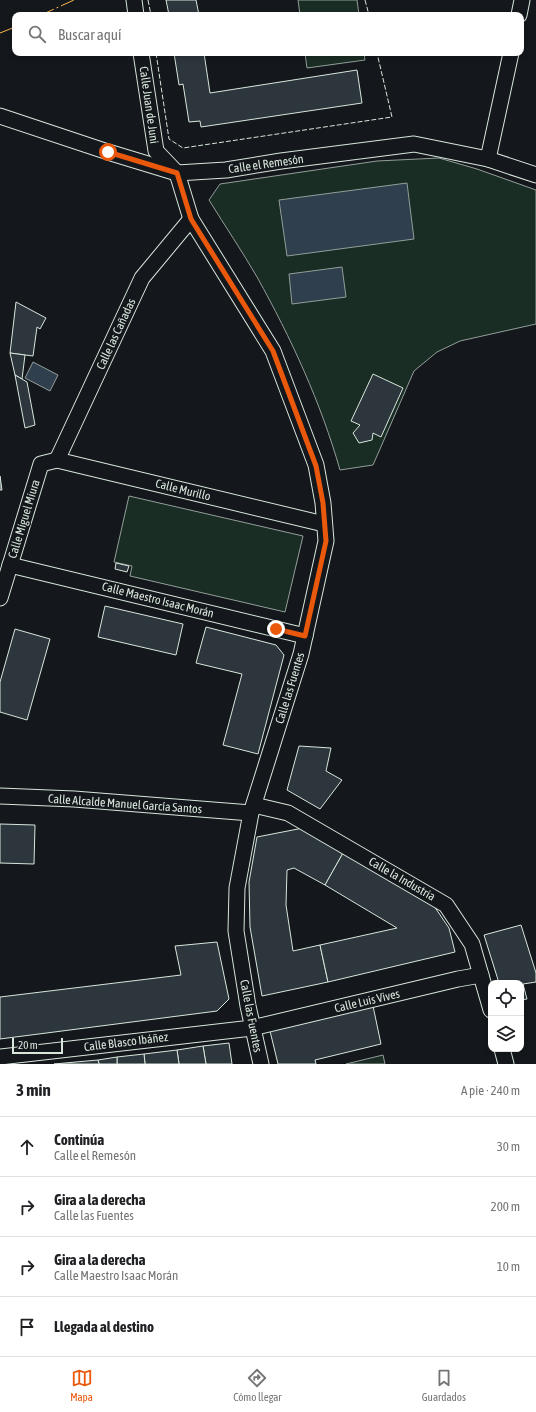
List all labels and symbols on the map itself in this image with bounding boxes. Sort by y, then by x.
street label: Calle Juan de Juni [137,65,161,145]
route start [99,143,117,161]
street label: Calle el Remesón [227,152,305,176]
street label: Calle las Cañadas [93,296,139,372]
street label: Calle Murillo [154,476,212,504]
street label: Calle Miguel Miura [5,478,43,560]
street label: Calle Maestro Isaac Morán [101,579,215,621]
route end [267,620,285,638]
street label: Calle las Fuentes [273,651,307,725]
street label: Calle Alcalde Manuel García Santos [48,792,202,816]
street label: Calle la Industria [366,854,438,904]
street label: Calle las Fuentes [237,978,265,1054]
street label: Calle Luis Vives [333,987,401,1015]
street label: Calle Blasco Ibáñez [83,1030,170,1054]
scale bar [12,1036,63,1055]

